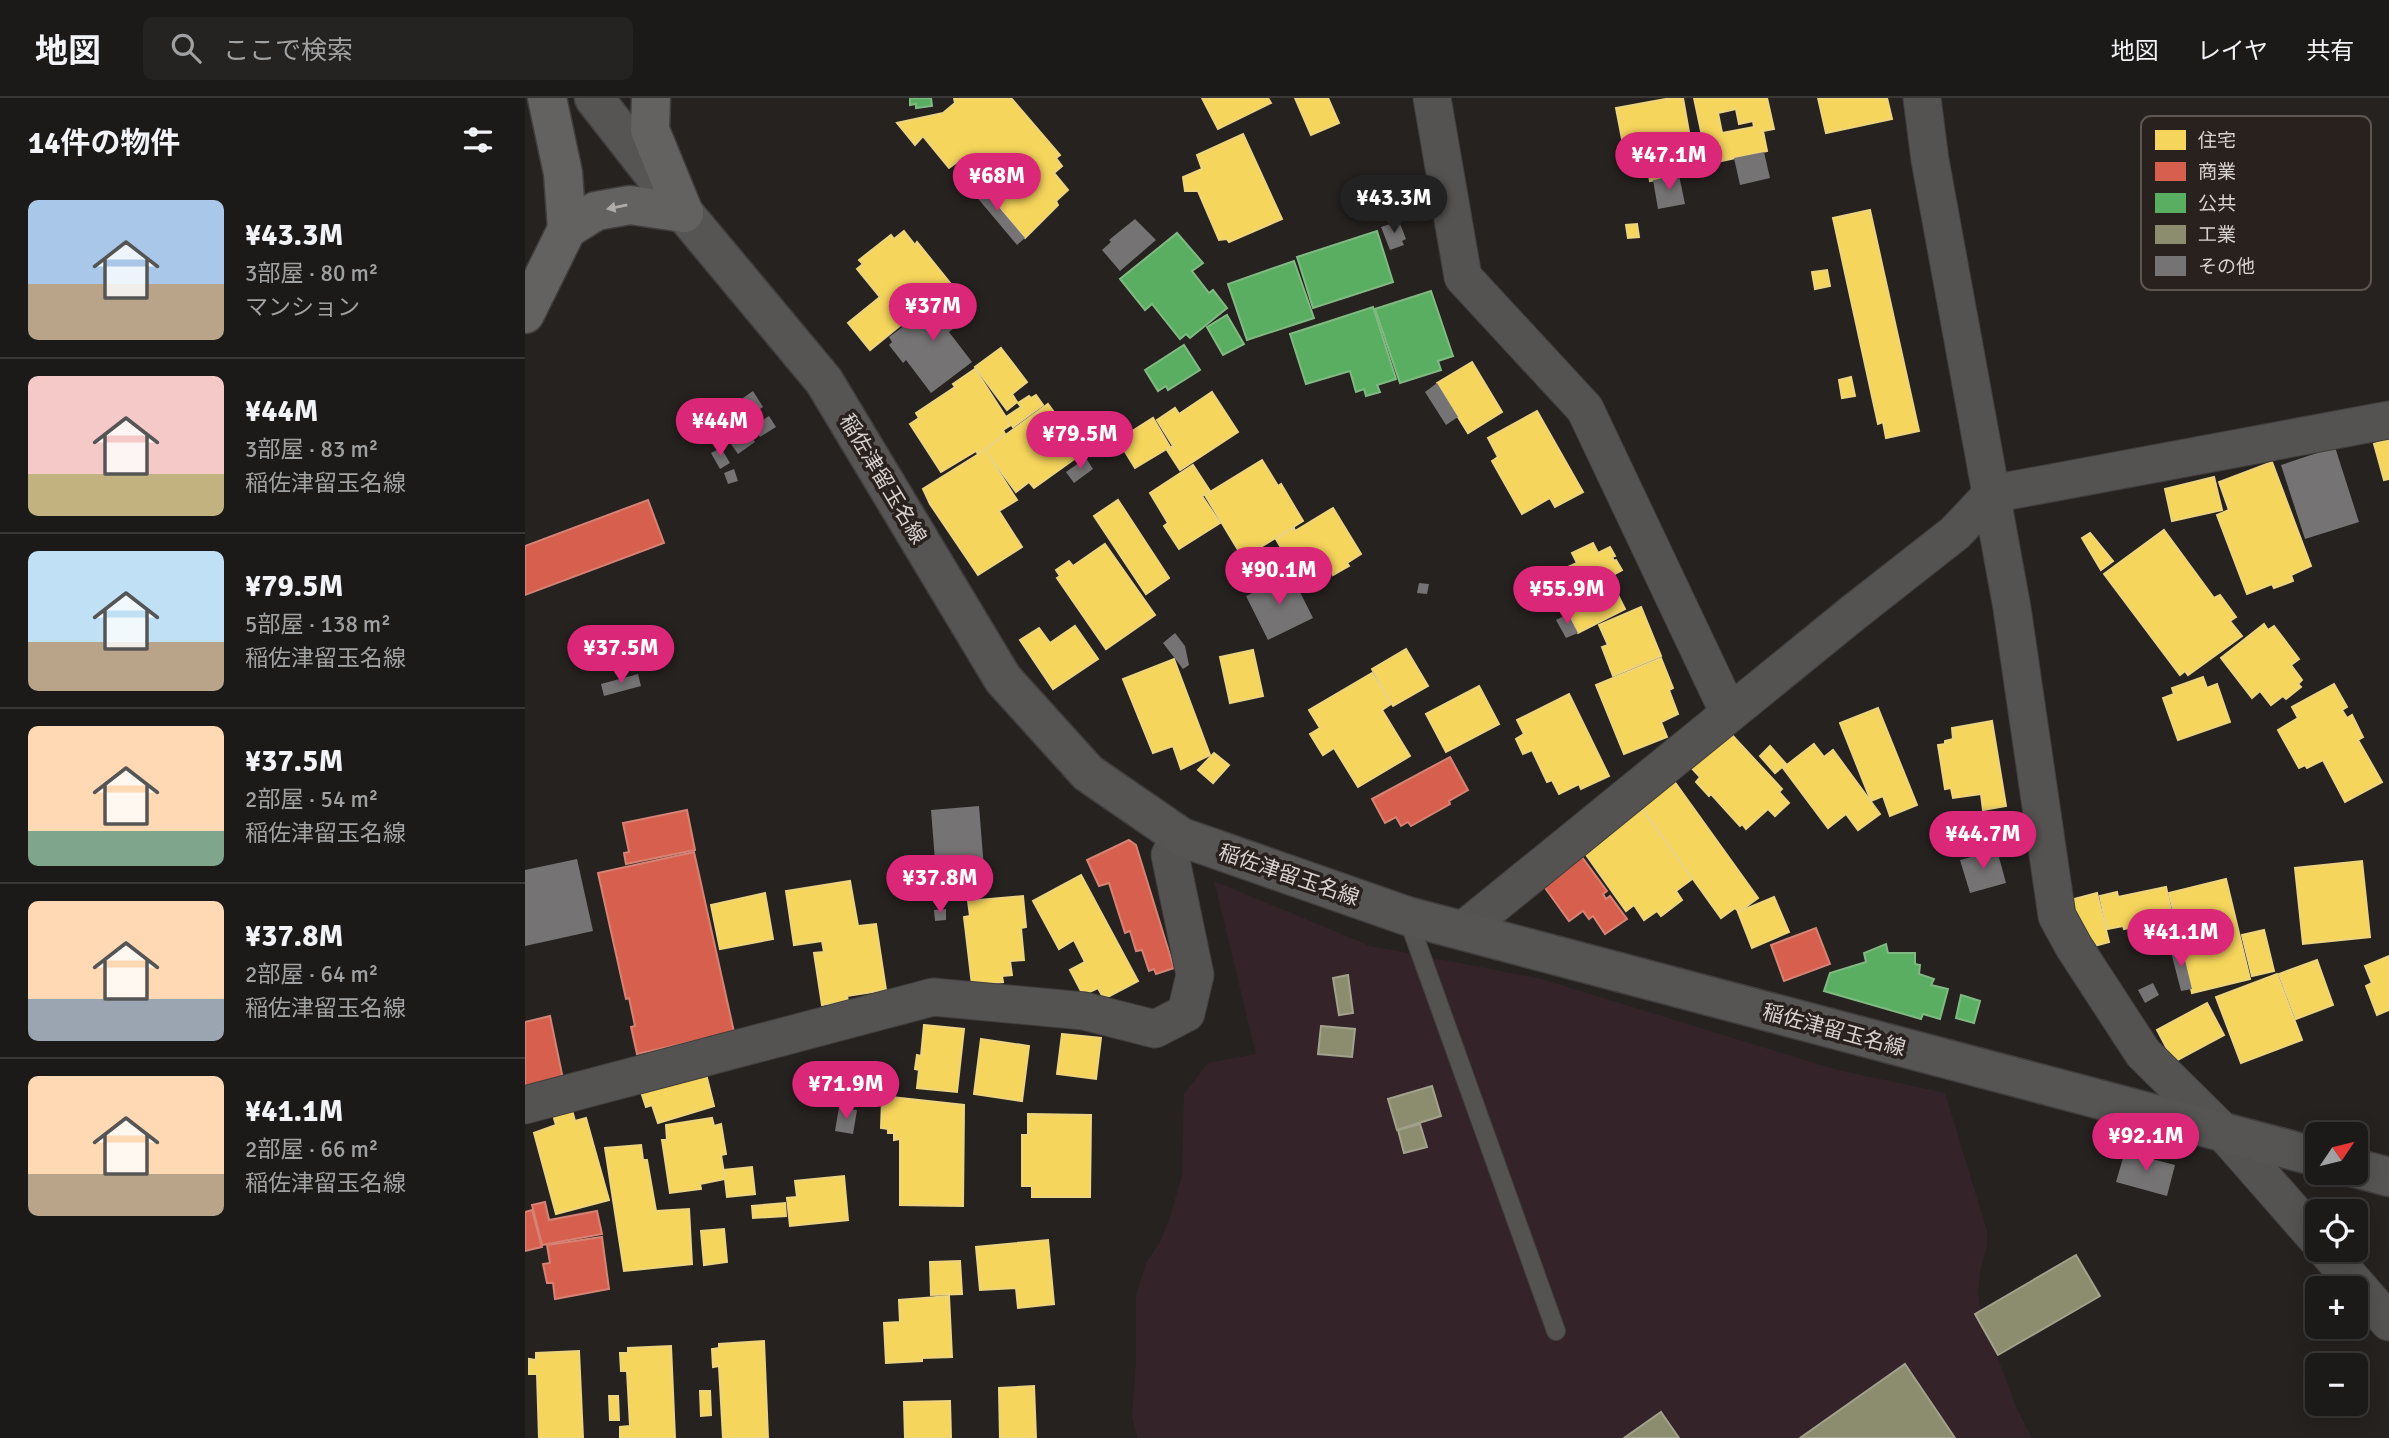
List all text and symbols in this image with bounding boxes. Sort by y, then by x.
search box [143,17,633,80]
icon: search [167,29,205,67]
text: 地図 [35,31,101,72]
text: ここで検索 [223,35,353,67]
text: 地図 [2111,36,2159,66]
text: レイヤ [2197,36,2268,66]
text: 共有 [2306,36,2354,66]
legend [2141,116,2371,290]
icon: filters [459,121,497,159]
text: 14件の物件 [28,125,180,162]
text: 住宅 [2198,129,2236,153]
pin: ¥47.1M [1612,132,1726,192]
text: ¥47.1M [1631,140,1707,169]
pin: ¥68M [956,153,1038,213]
text: 商業 [2198,160,2236,184]
text: ¥68M [969,161,1025,190]
pin: ¥43.3M [1337,176,1451,235]
text: ¥43.3M [1356,183,1432,212]
text: 公共 [2198,192,2236,216]
one-way arrow [606,202,628,213]
text: ¥43.3M [245,217,343,254]
text: 工業 [2198,223,2236,247]
icon: home [84,228,168,312]
text: その他 [2198,255,2255,279]
text: 3部屋 · 80 m² [245,259,378,288]
pin: ¥37M [892,284,974,343]
text: ¥37M [905,291,961,320]
text: マンション [245,293,360,322]
text: ¥44M [245,393,319,430]
pin: ¥44M [679,398,761,458]
icon: home [84,404,168,488]
text: ¥44M [692,406,748,435]
street label: 稲佐津留玉名線 [834,409,932,549]
pin: ¥79.5M [1023,412,1137,471]
text: ¥79.5M [1042,419,1118,448]
text: 3部屋 · 83 m² [245,435,378,464]
text: 稲佐津留玉名線 [245,469,406,498]
pin: ¥90.1M [1222,547,1336,607]
text: ¥90.1M [1241,555,1317,584]
pin: ¥55.9M [1510,566,1624,626]
text: ¥79.5M [245,568,343,605]
text: ¥55.9M [1529,574,1605,603]
icon: home [84,579,168,663]
text: 5部屋 · 138 m² [245,610,391,639]
pin: ¥37.5M [564,626,678,685]
text: ¥37.5M [583,633,659,662]
text: 稲佐津留玉名線 [245,644,406,673]
text: ¥37.5M [245,743,343,780]
icon: home [84,754,168,838]
text: 2部屋 · 54 m² [245,785,378,814]
pin: ¥44.7M [1926,812,2040,871]
text: 稲佐津留玉名線 [245,819,406,848]
text: ¥44.7M [1945,819,2021,848]
street label: 稲佐津留玉名線 [1215,839,1363,911]
pin: ¥37.8M [883,856,997,915]
text: ¥37.8M [902,863,978,892]
pin: ¥41.1M [2124,910,2238,969]
text: ¥41.1M [2143,917,2219,946]
text: ¥37.8M [245,918,343,955]
icon: home [84,929,168,1013]
text: 2部屋 · 64 m² [245,960,378,989]
text: 稲佐津留玉名線 [245,994,406,1023]
street label: 稲佐津留玉名線 [1760,998,1908,1062]
pin: ¥71.9M [789,1062,903,1121]
text: ¥71.9M [808,1069,884,1098]
text: ¥41.1M [245,1093,343,1130]
icon: home [84,1104,168,1188]
pin: ¥92.1M [2089,1114,2203,1173]
text: ¥92.1M [2108,1121,2184,1150]
north arrow [2305,1122,2368,1185]
map controls [2305,1122,2368,1416]
text: 2部屋 · 66 m² [245,1135,378,1164]
text: 稲佐津留玉名線 [245,1169,406,1198]
button: locate [2305,1199,2368,1262]
button: + [2305,1276,2368,1339]
button: − [2305,1353,2368,1416]

